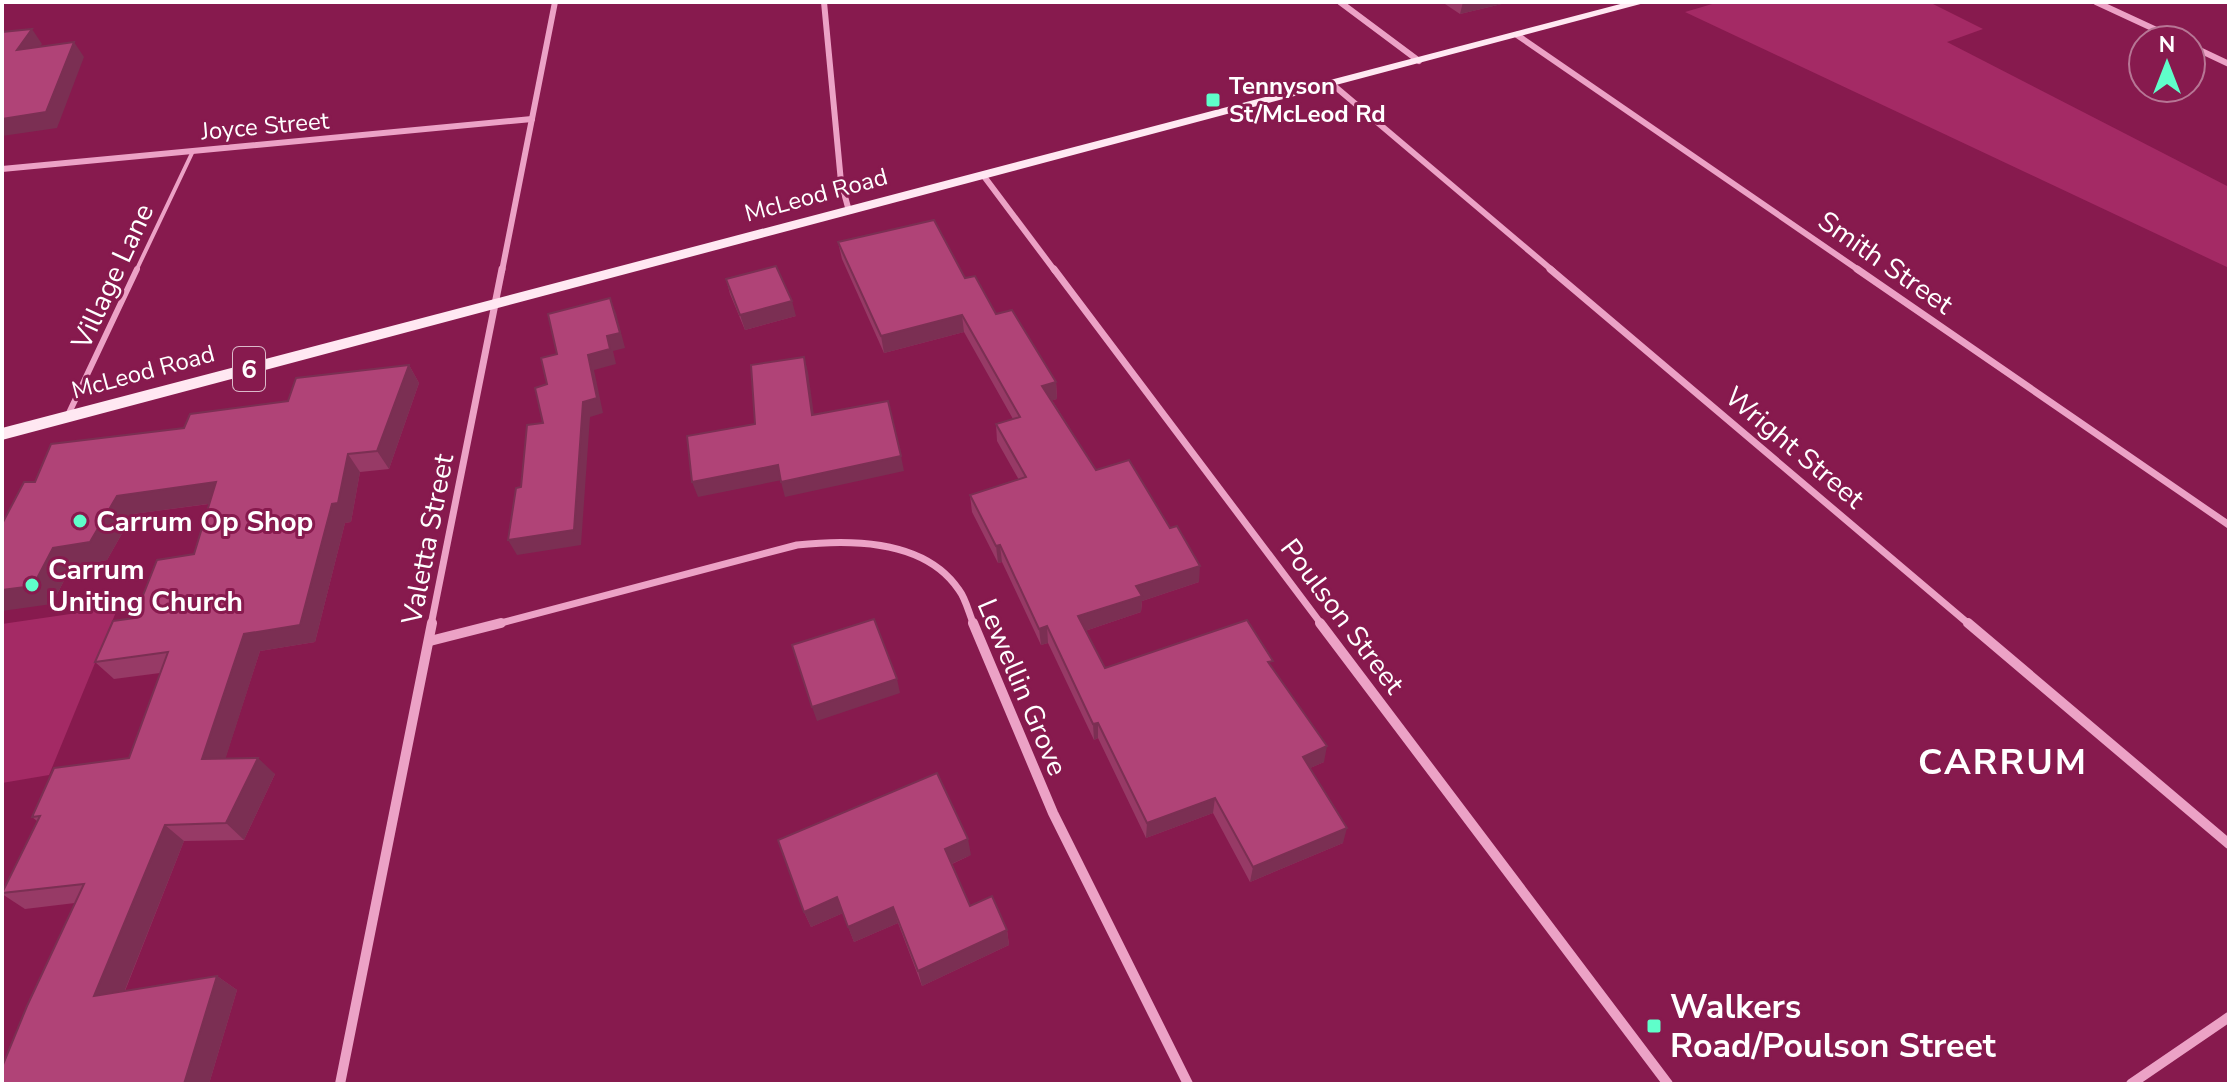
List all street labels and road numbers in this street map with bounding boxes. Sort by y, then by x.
street label: Joyce Street [199,104,331,148]
street label: McLeod Road [741,161,891,229]
street label: Village Lane [62,197,163,356]
street label: Smith Street [1810,202,1961,324]
street label: McLeod Road [68,338,218,406]
road number: 6 [233,347,265,391]
street label: Wright Street [1716,378,1872,518]
street label: Valetta Street [393,450,463,629]
street label: Poulson Street [1271,531,1413,702]
street label: Lewellin Grove [968,593,1076,782]

